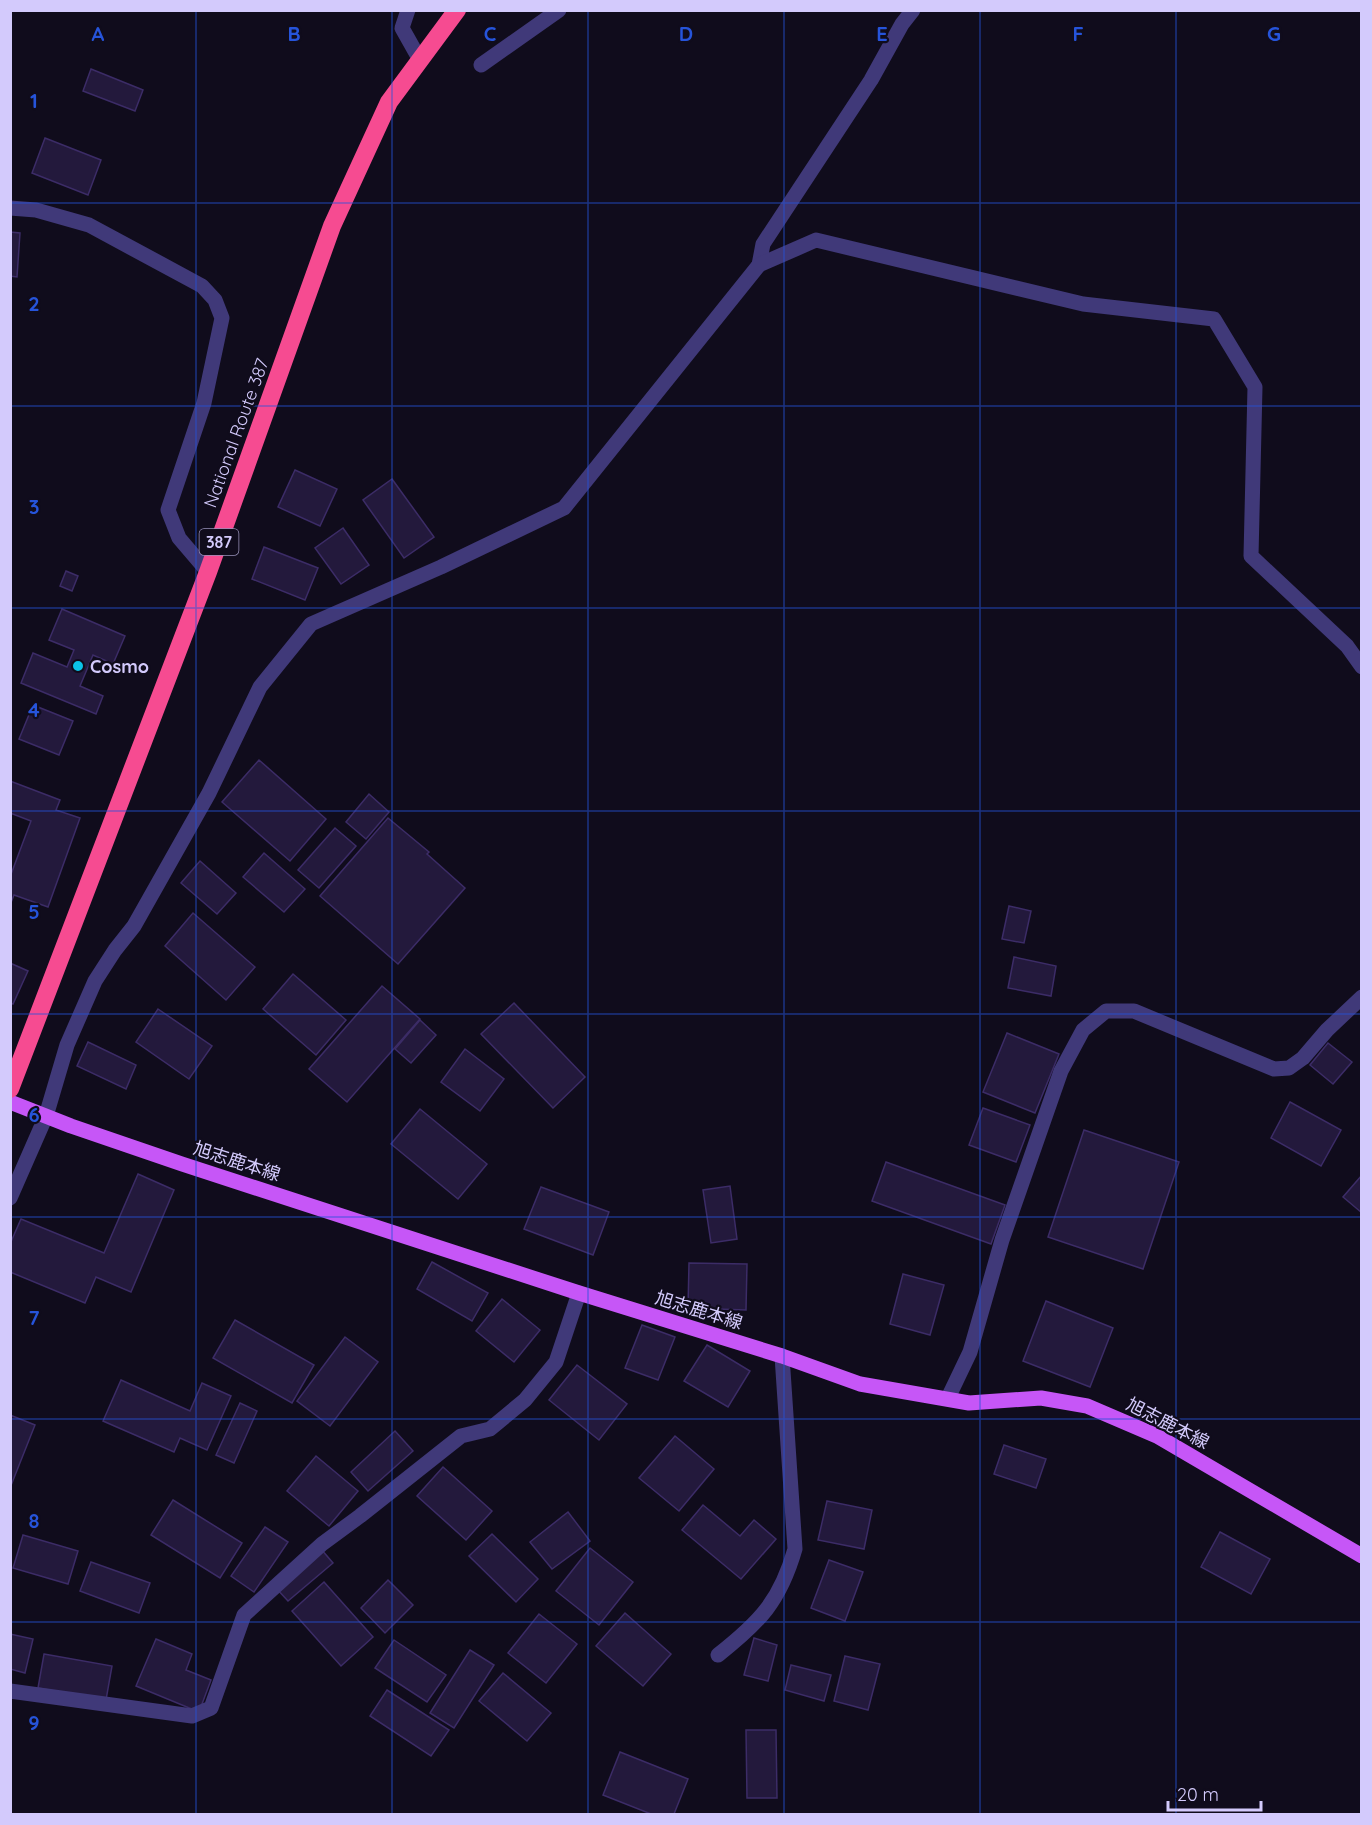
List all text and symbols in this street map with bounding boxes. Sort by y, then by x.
text: A [92,21,105,46]
text: B [287,21,301,46]
text: C [484,21,497,46]
text: D [679,21,693,46]
text: E [876,21,888,46]
text: F [1072,21,1084,46]
text: G [1267,21,1281,46]
text: 1 [30,88,38,113]
text: 2 [28,291,40,316]
street label: National Route 387 [198,355,274,511]
text: 3 [29,494,39,519]
road number: 387 [200,529,238,555]
place label: Cosmo [90,655,149,678]
marker: Cosmo [71,659,85,673]
text: 4 [28,697,40,722]
text: 5 [28,899,40,924]
text: 6 [28,1102,40,1127]
street label: 旭志鹿本線 [191,1136,283,1186]
street label: 旭志鹿本線 [653,1286,745,1334]
text: 7 [29,1305,40,1330]
street label: 旭志鹿本線 [1123,1392,1213,1454]
text: 8 [29,1508,40,1533]
text: 9 [28,1710,40,1735]
scale bar [1168,1774,1261,1812]
text: 20 m [1177,1783,1219,1806]

